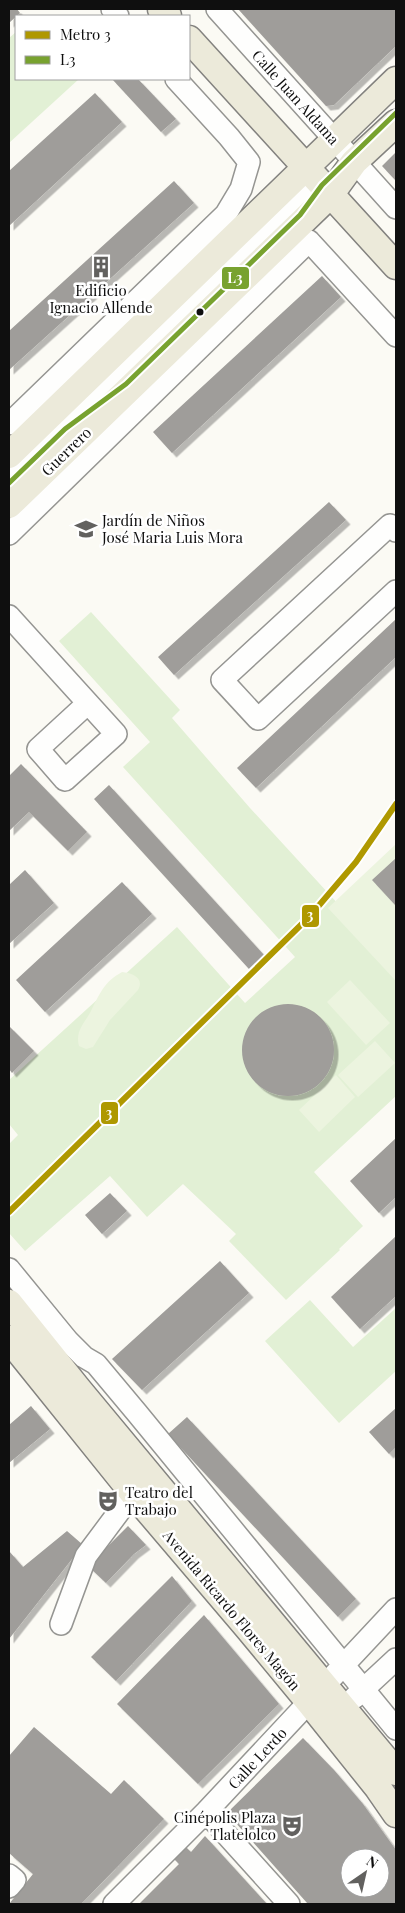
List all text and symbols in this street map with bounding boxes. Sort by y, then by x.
legend [15,15,190,80]
text: Metro 3 [60,24,111,44]
street label: Calle Juan Aldama [248,45,344,149]
text: L3 [60,49,76,69]
building icon: Edificio Ignacio Allende [88,254,114,280]
line badge: L3 [221,266,250,290]
text: L3 [227,268,243,287]
place label: Edificio Ignacio Allende [49,280,153,317]
unlabelled marker [195,307,205,317]
street label: Guerrero [37,422,95,480]
place label: Jardín de Niños José Maria Luis Mora [101,510,243,547]
school or university icon: Jardín de Niños José Maria Luis Mora [73,516,99,542]
line badge: 3 [301,904,320,928]
text: 3 [307,905,314,924]
line badge: 3 [100,1101,119,1125]
text: 3 [106,1103,113,1122]
place label: Teatro del Trabajo [125,1482,193,1519]
theatre icon: Teatro del Trabajo [95,1488,121,1514]
street label: Avenida Ricardo Flores Magón [158,1525,305,1695]
street label: Calle Lerdo [223,1723,291,1793]
place label: Cinépolis Plaza Tlatelolco [174,1807,277,1844]
theatre icon: Cinépolis Plaza Tlatelolco [279,1813,305,1839]
north arrow [340,1848,390,1898]
text: N [363,1851,382,1873]

